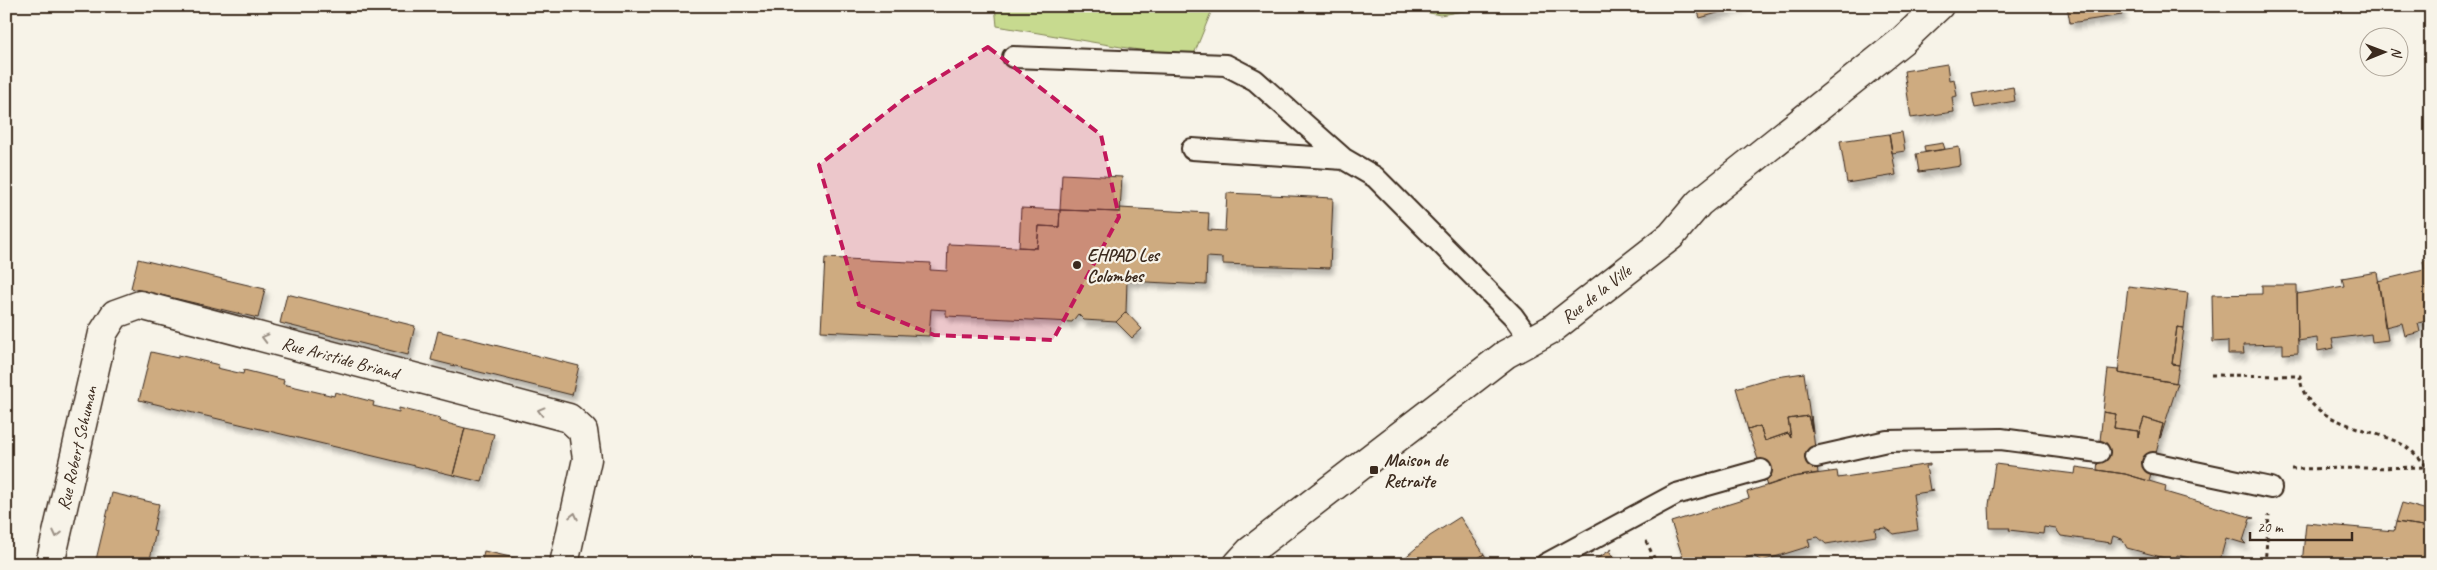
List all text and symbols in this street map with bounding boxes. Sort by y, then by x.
north arrow [2360,28,2410,78]
text: N [2388,47,2405,59]
place label: EHPAD Les Colombes [1087,244,1161,287]
marker: EHPAD Les Colombes [1071,259,1083,271]
street label: Rue de la Ville [1557,259,1636,328]
street label: Rue Aristide Briand [279,332,403,385]
one-way arrow [261,333,270,344]
street label: Rue Robert Schuman [52,383,102,512]
one-way arrow [537,406,545,416]
place label: Maison de Retraite [1384,449,1449,492]
marker: Maison de Retraite [1368,464,1380,476]
scale bar [2250,510,2352,542]
one-way arrow [568,512,579,521]
text: 20 m [2257,518,2284,537]
one-way arrow [52,530,63,538]

